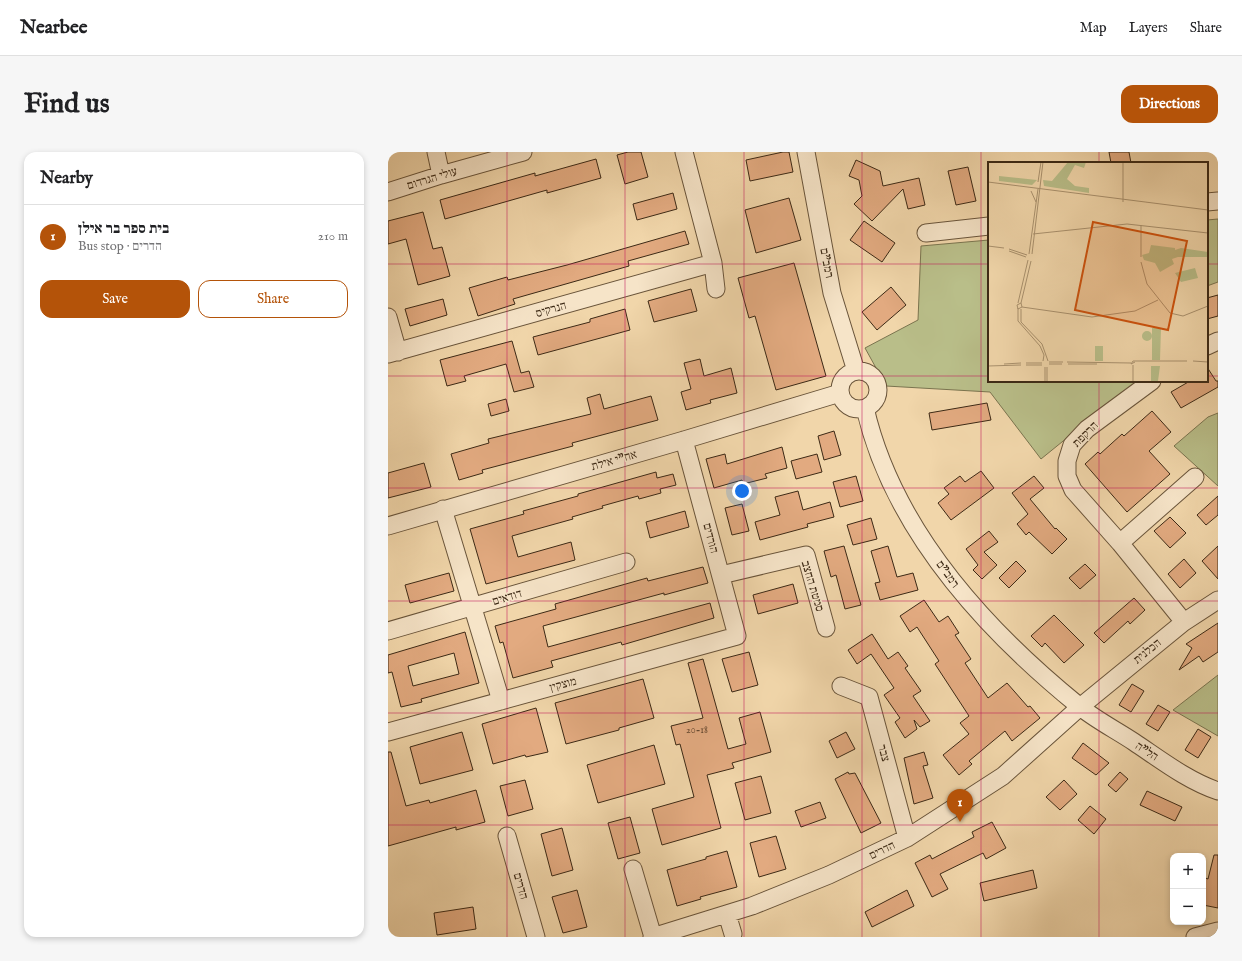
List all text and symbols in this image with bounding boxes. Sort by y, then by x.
text: Nearbee [20,16,87,40]
text: Map [1080,19,1107,37]
text: Layers [1129,19,1168,37]
text: Share [1190,19,1222,37]
button: Directions [1121,85,1218,123]
text: Find us [24,87,110,122]
inset map [988,162,1208,382]
street label: עולי הגרדום [405,164,459,193]
text: Nearby [40,168,93,189]
text: בית ספר בר אילן [78,219,169,238]
text: 1 [51,228,55,245]
text: 210 m [318,228,348,245]
text: Bus stop · הדרים [78,238,162,255]
street label: רמב"ם [816,247,837,279]
button: Save [40,280,190,318]
button: Share [198,280,348,318]
street label: הנרקיס [534,298,568,321]
street label: הרקפת [1069,418,1102,451]
street label: אח"י אילת [590,447,639,474]
your location [732,481,752,501]
street label: הורדים [699,521,722,555]
street label: רמב"ם [933,558,963,591]
street label: סמטת החצב [798,559,827,614]
street label: דודאים [491,586,524,609]
street label: הכלנית [1130,636,1164,667]
street label: מוצקין [548,674,578,695]
house number: 20-18 [686,724,708,737]
street label: הל"ה [1132,738,1161,764]
street label: צבר [874,743,893,764]
pin: 1 [947,789,973,822]
street label: הדרים [867,838,898,863]
map controls [1170,853,1206,925]
button: + [1170,853,1206,889]
street label: הדרים [510,871,531,901]
button: − [1170,889,1206,925]

